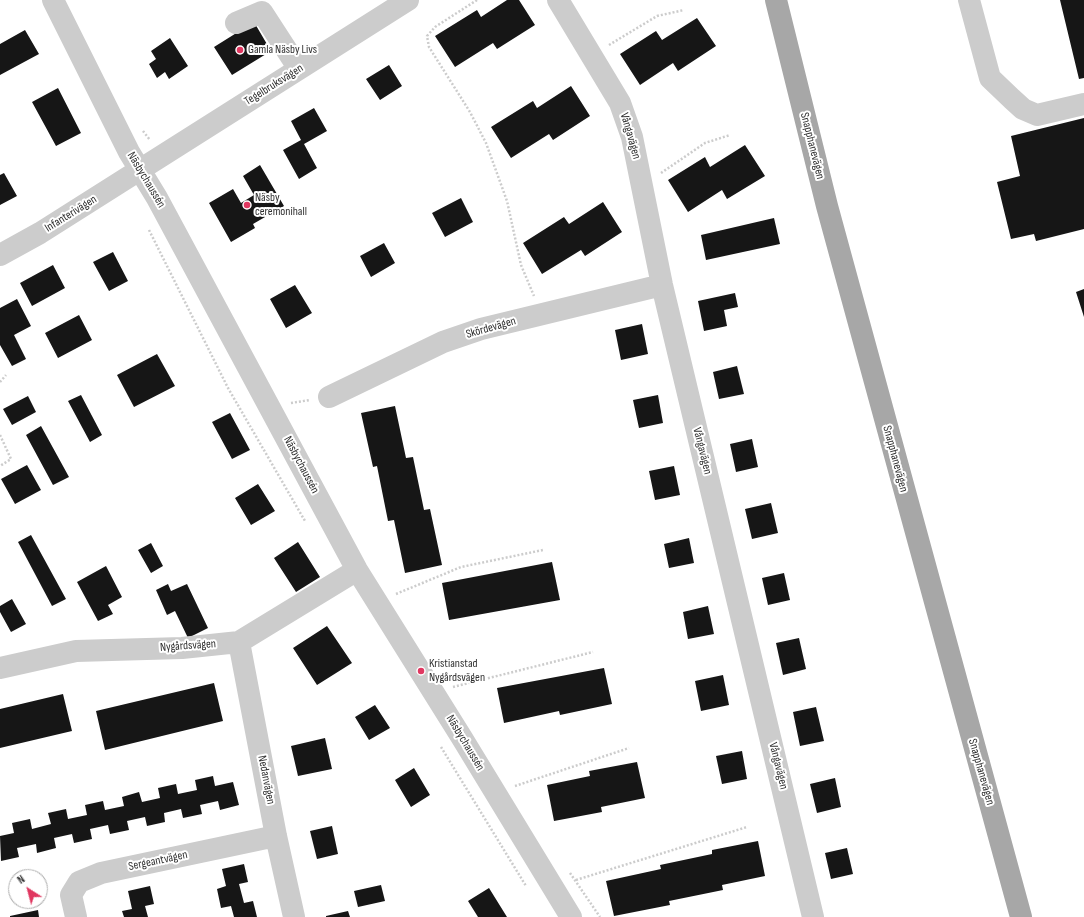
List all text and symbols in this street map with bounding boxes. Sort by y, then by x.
place label: Gamla Näsby Livs [248,43,317,57]
marker: Gamla Näsby Livs [235,45,245,55]
street label: Tegelbruksvägen [242,61,306,109]
street label: Vångavägen [617,111,643,161]
street label: Snapphanevägen [797,111,827,181]
street label: Näsbychaussén [124,150,168,210]
place label: Näsby ceremonihall [255,191,307,219]
street label: Infanterivägen [42,192,100,236]
marker: Näsby ceremonihall [242,200,252,210]
street label: Skördevägen [464,314,518,342]
street label: Snapphanevägen [879,424,911,494]
street label: Vångavägen [689,426,715,476]
street label: Näsbychaussén [280,434,322,496]
street label: Nygårdsvägen [160,637,216,655]
place label: Kristianstad Nygårdsvägen [429,657,485,685]
marker: Kristianstad Nygårdsvägen [416,666,426,676]
street label: Näsbychaussén [443,713,487,773]
street label: Snapphanevägen [965,737,997,807]
street label: Vångavägen [765,741,791,791]
street label: Nedanvägen [254,754,278,806]
street label: Sergeantvägen [127,848,189,874]
north arrow [8,869,48,909]
text: N [15,873,27,887]

